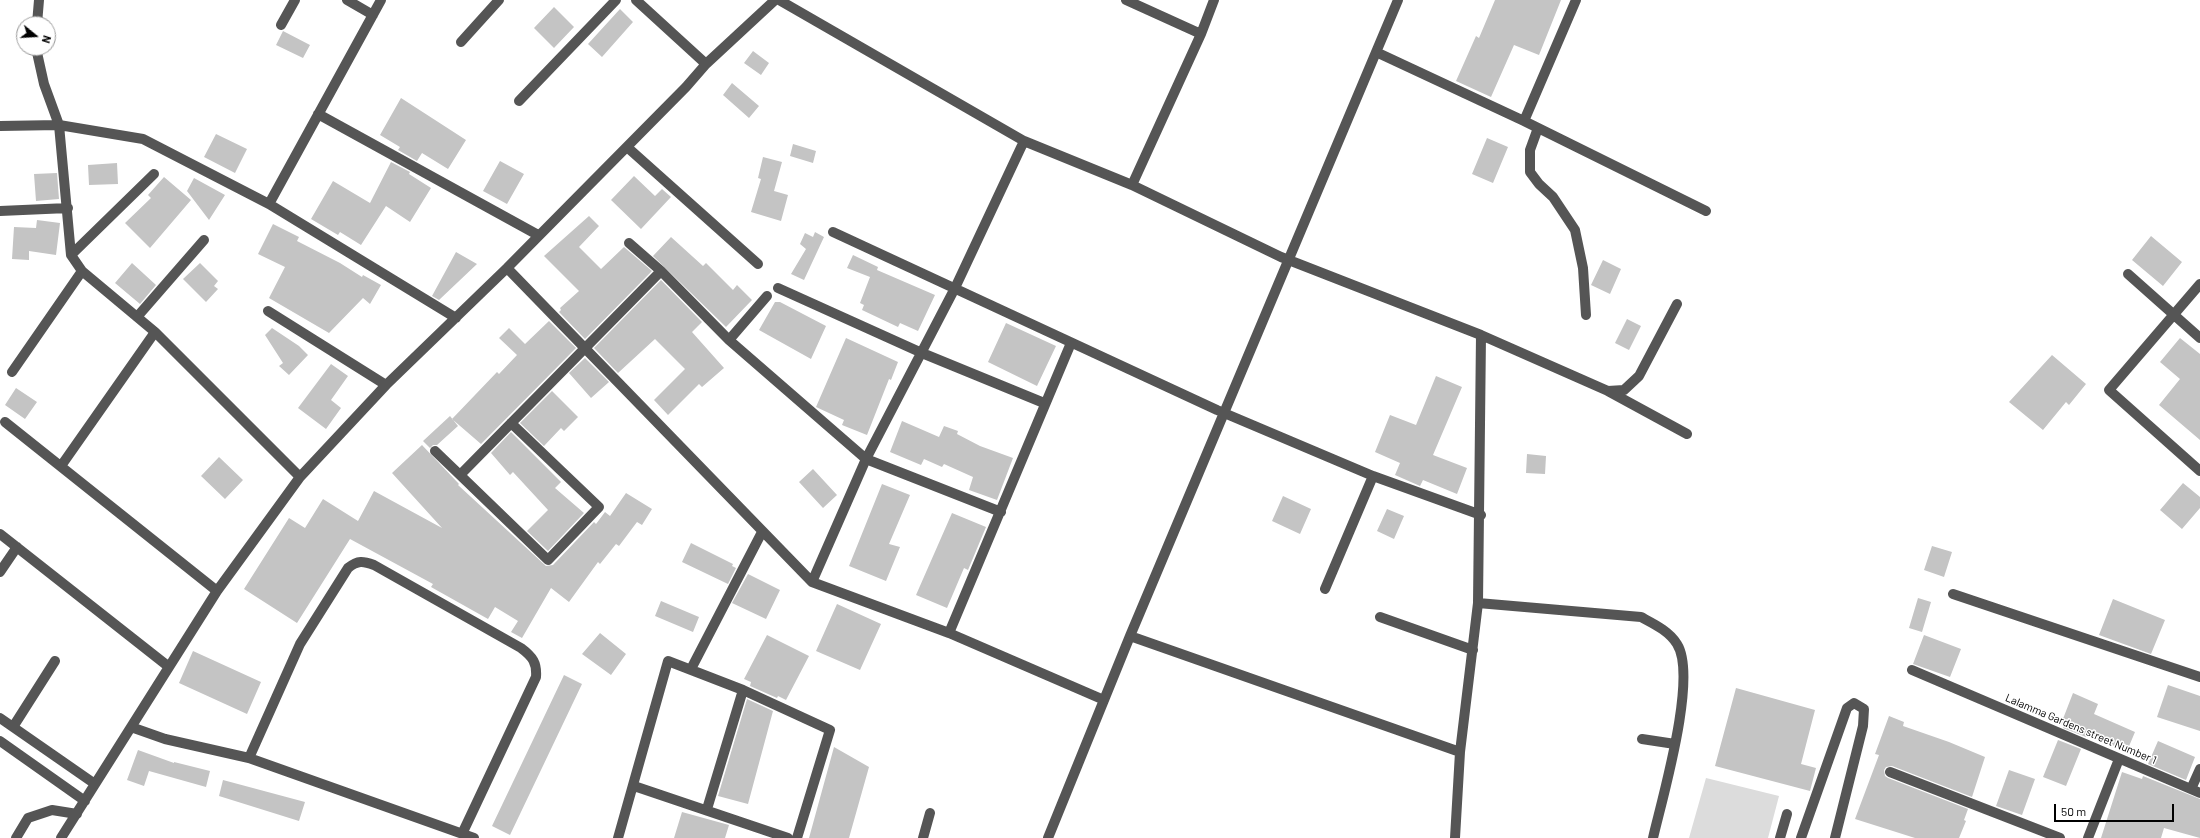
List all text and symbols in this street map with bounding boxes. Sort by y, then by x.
north arrow [16,16,56,56]
text: N [40,34,54,45]
street label: Lalamma Gardens street Number 1 [2003,691,2159,767]
scale bar [2056,796,2176,822]
text: 50 m [2061,804,2086,818]

